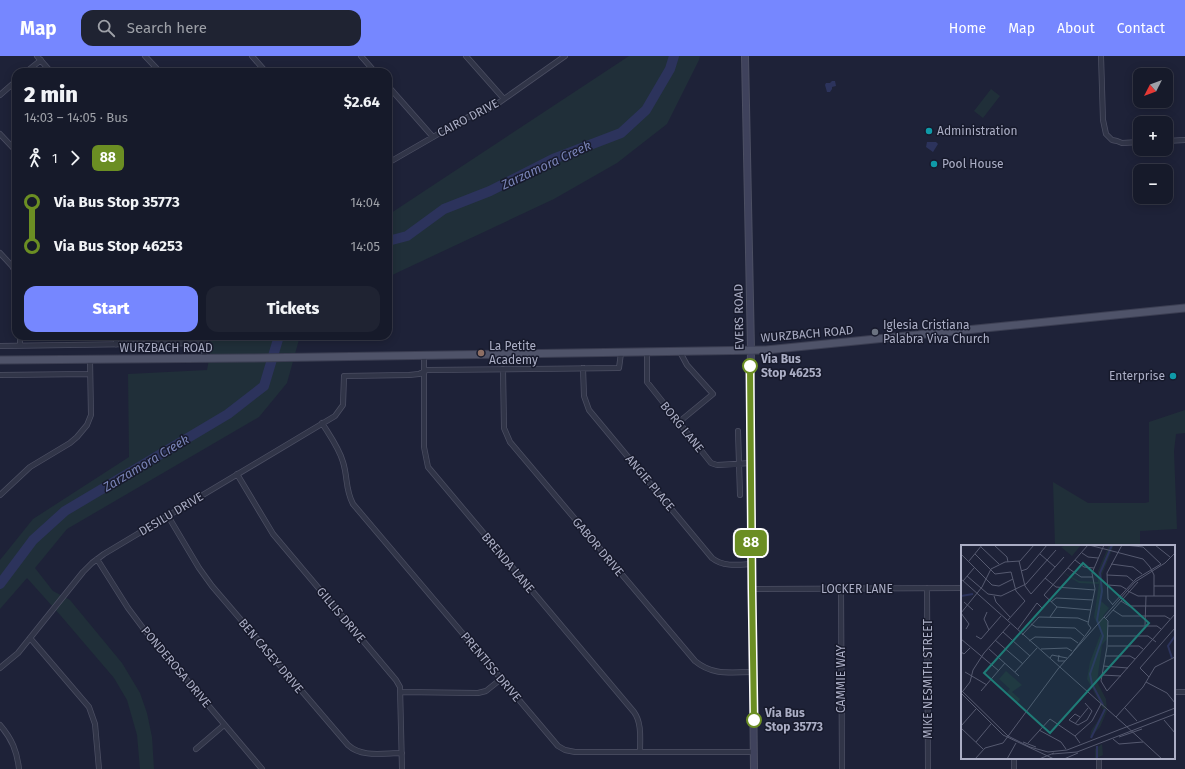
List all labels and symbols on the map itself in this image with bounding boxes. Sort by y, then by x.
north arrow [1133,68,1173,108]
street label: CAIRO DRIVE [435,96,501,140]
place label: Administration [937,124,1018,138]
marker: Administration [924,126,934,136]
water label: Zarzamora Creek [498,138,593,193]
place label: Pool House [942,157,1004,171]
marker: Pool House [929,159,939,169]
street label: EVERS ROAD [731,283,747,350]
place label: Iglesia Cristiana Palabra Viva Church [883,318,990,346]
street label: WURZBACH ROAD [760,323,854,345]
marker: Iglesia Cristiana Palabra Viva Church [870,327,880,337]
place label: La Petite Academy [489,339,538,367]
street label: WURZBACH ROAD [119,341,213,355]
marker: La Petite Academy [476,348,486,358]
place label: Via Bus Stop 46253 [760,352,821,380]
marker: Via Bus Stop 46253 [742,358,758,374]
place label: Enterprise [1109,369,1165,383]
marker: Enterprise [1168,371,1178,381]
street label: BORG LANE [657,399,707,455]
water label: Zarzamora Creek [100,431,192,495]
street label: ANGIE PLACE [623,452,677,514]
street label: DESILU DRIVE [136,489,206,539]
street label: GABOR DRIVE [569,515,627,579]
street label: BRENDA LANE [479,530,537,596]
line badge: 88 [733,530,769,556]
inset map [961,545,1175,759]
street label: LOCKER LANE [821,582,893,596]
street label: GILLIS DRIVE [314,584,368,646]
street label: BEN CASEY DRIVE [236,616,306,696]
street label: MIKE NESMITH STREET [921,618,935,739]
street label: PONDEROSA DRIVE [138,624,214,710]
street label: PRENTISS DRIVE [458,629,524,705]
street label: CAMMIE WAY [834,645,848,713]
place label: Via Bus Stop 35773 [764,706,823,734]
marker: Via Bus Stop 35773 [746,712,762,728]

